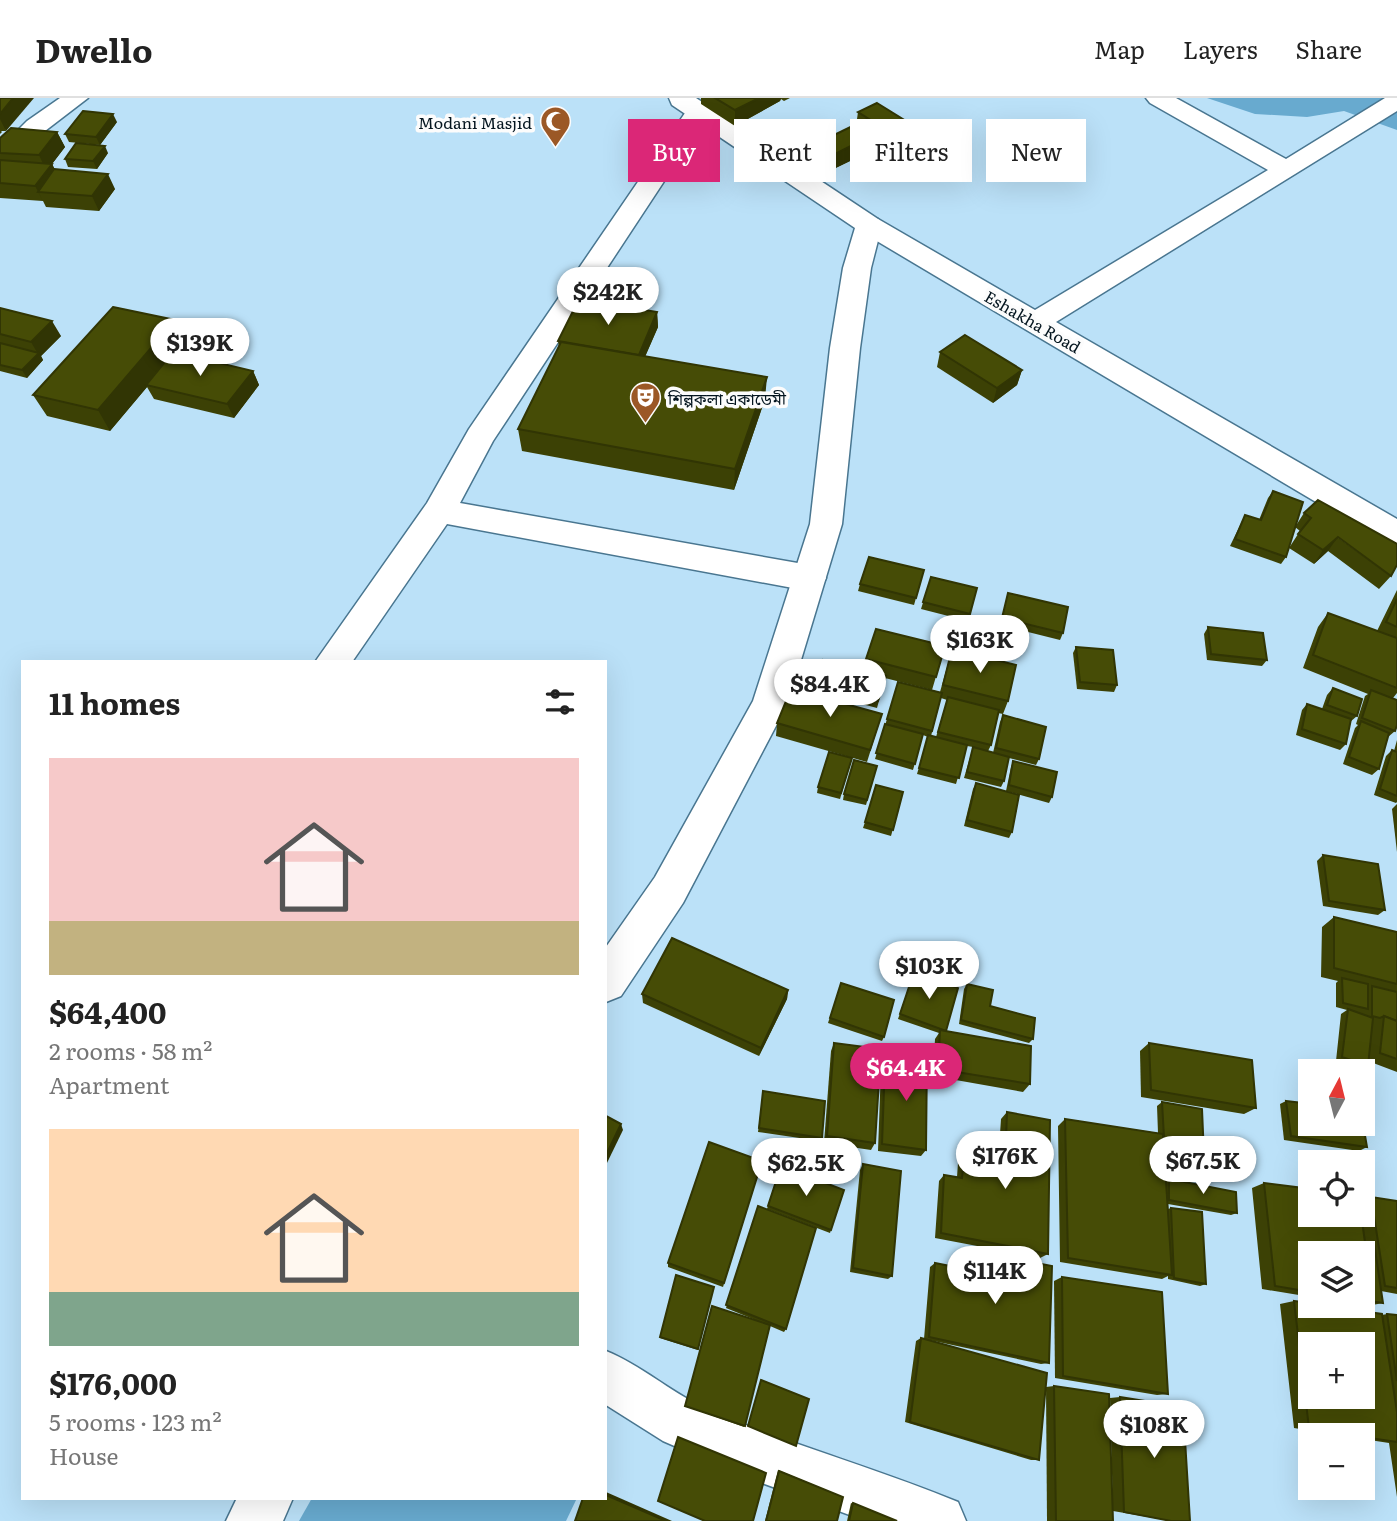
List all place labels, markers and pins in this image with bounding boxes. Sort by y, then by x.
mosque icon: Modani Masjid [538,105,572,149]
place label: Modani Masjid [418,110,532,134]
pin: $242K [559,268,657,327]
pin: $139K [151,318,249,378]
theatre icon: শিল্পকলা একাডেমী [628,381,662,425]
place label: শিল্পকলা একাডেমী [667,386,787,410]
pin: $163K [931,616,1029,675]
pin: $84.4K [773,660,887,719]
pin: $103K [880,942,978,1001]
pin: $64.4K [849,1044,963,1103]
pin: $176K [956,1132,1054,1191]
pin: $67.5K [1146,1136,1260,1196]
pin: $62.5K [749,1138,863,1198]
pin: $114K [946,1246,1044,1306]
pin: $108K [1105,1400,1203,1460]

